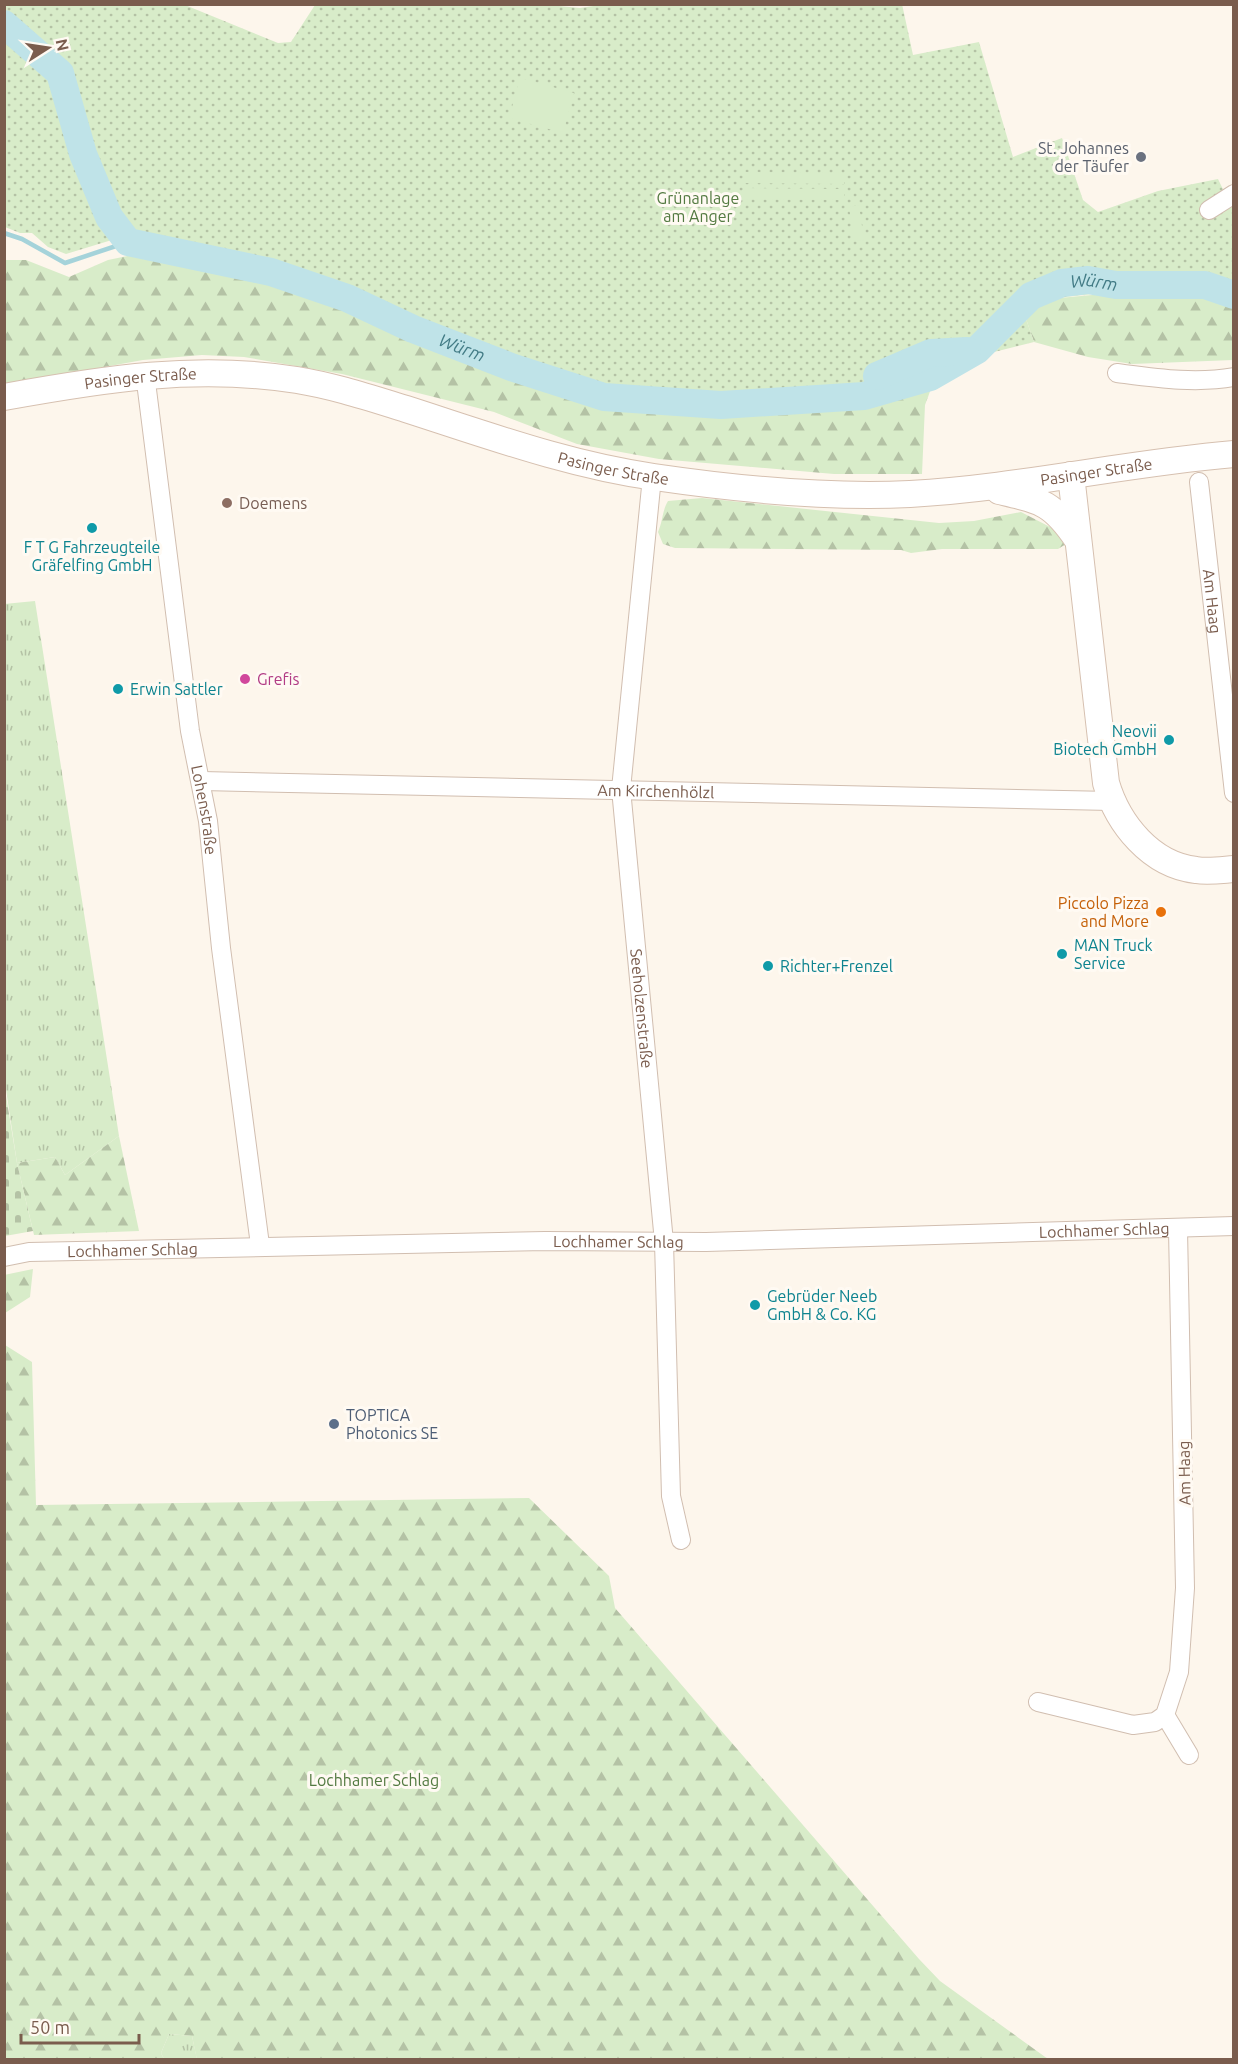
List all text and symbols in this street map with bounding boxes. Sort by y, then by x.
north arrow [18,18,78,78]
text: N [53,37,73,53]
place label: St. Johannes der Täufer [1038,139,1129,175]
marker: St. Johannes der Täufer [1134,150,1148,164]
park label: Grünanlage am Anger [657,189,739,225]
water label: Würm [1069,269,1119,294]
water label: Würm [437,329,488,365]
street label: Pasinger Straße [83,364,197,392]
street label: Pasinger Straße [556,448,670,488]
street label: Pasinger Straße [1039,454,1153,489]
place label: Doemens [239,494,307,512]
marker: Doemens [220,496,234,510]
marker: F T G Fahrzeugteile Gräfelfing GmbH [85,521,99,535]
place label: F T G Fahrzeugteile Gräfelfing GmbH [24,538,160,574]
street label: Am Haag [1200,568,1225,634]
place label: Grefis [257,670,299,688]
marker: Grefis [238,672,252,686]
place label: Erwin Sattler [130,680,223,698]
marker: Erwin Sattler [111,682,125,696]
place label: Neovii Biotech GmbH [1053,722,1157,758]
marker: Neovii Biotech GmbH [1162,733,1176,747]
street label: Lohenstraße [188,763,220,855]
street label: Am Kirchenhölzl [597,781,714,801]
place label: Piccolo Pizza and More [1058,894,1149,930]
marker: Piccolo Pizza and More [1154,905,1168,919]
place label: MAN Truck Service [1074,936,1152,972]
marker: MAN Truck Service [1055,947,1069,961]
street label: Seeholzenstraße [627,948,656,1069]
place label: Richter+Frenzel [780,957,893,975]
marker: Richter+Frenzel [761,959,775,973]
street label: Lochhamer Schlag [1039,1219,1170,1241]
street label: Lochhamer Schlag [553,1232,684,1251]
street label: Lochhamer Schlag [67,1239,198,1260]
place label: Gebrüder Neeb GmbH & Co. KG [767,1287,877,1323]
marker: Gebrüder Neeb GmbH & Co. KG [748,1298,762,1312]
place label: TOPTICA Photonics SE [346,1406,438,1442]
marker: TOPTICA Photonics SE [327,1417,341,1431]
street label: Am Haag [1174,1441,1194,1505]
park label: Lochhamer Schlag [309,1771,439,1789]
scale bar [21,2007,140,2045]
text: 50 m [30,2017,70,2037]

